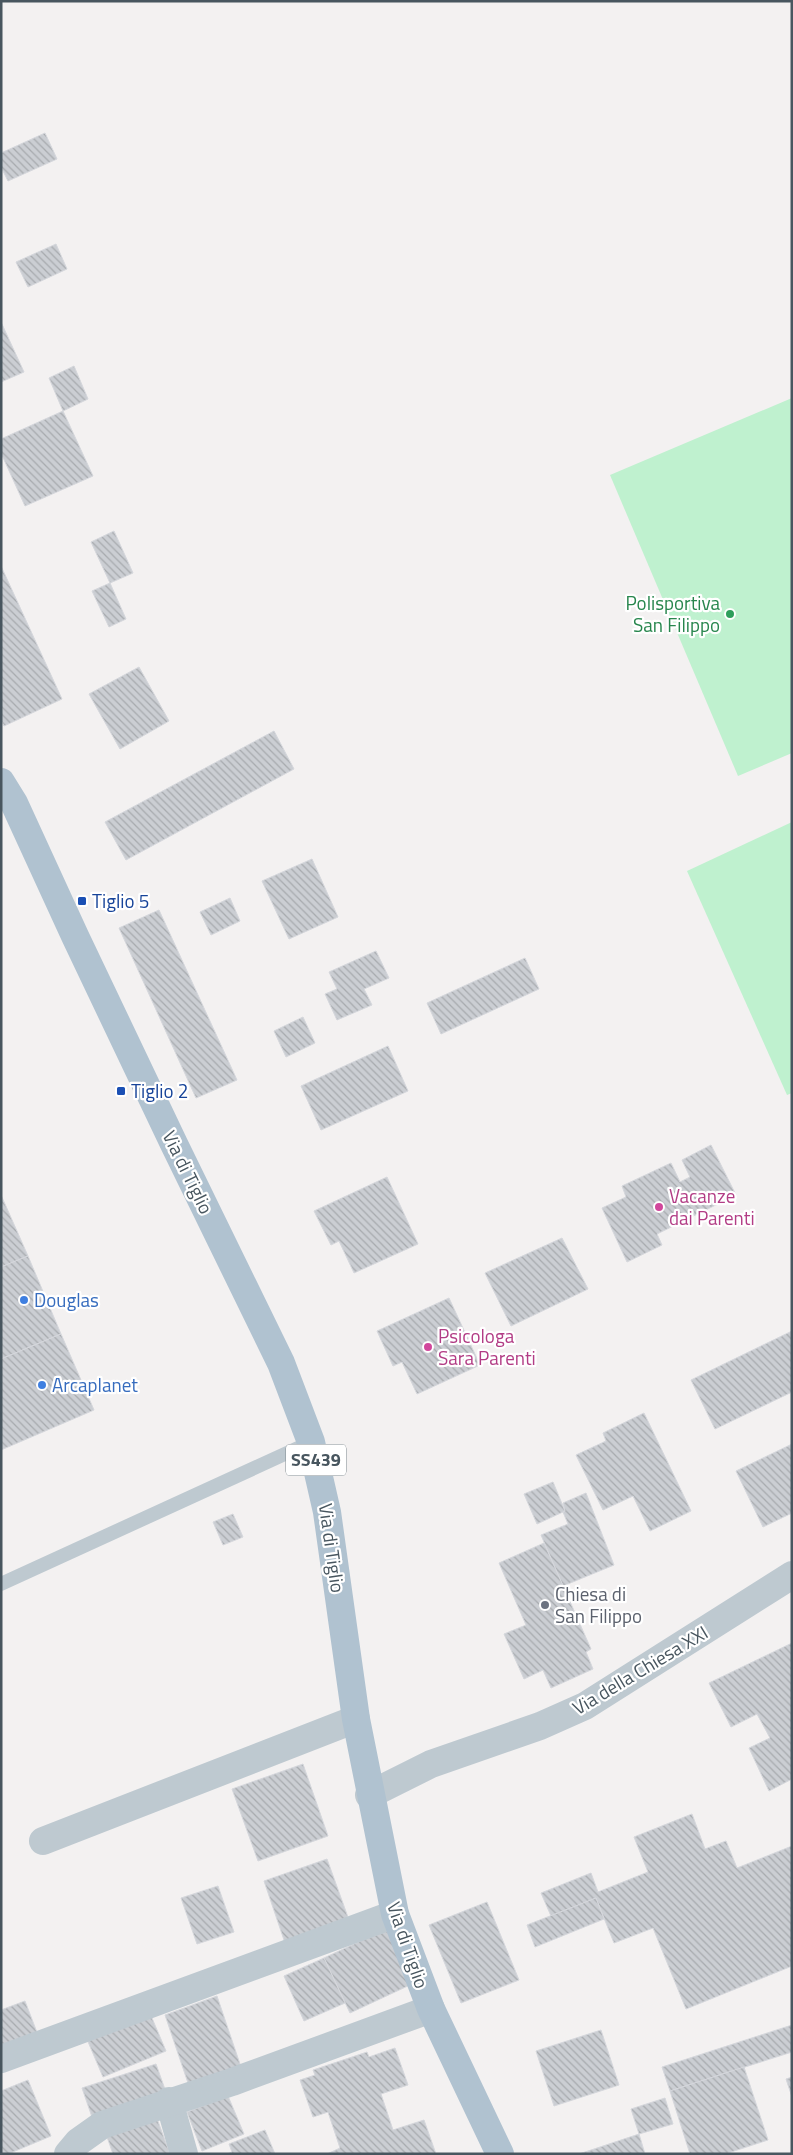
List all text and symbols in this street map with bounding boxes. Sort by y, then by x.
place label: Polisportiva San Filippo [625,588,720,639]
marker: Polisportiva San Filippo [724,608,736,620]
place label: Tiglio 5 [92,886,149,915]
marker: Tiglio 5 [76,895,88,907]
place label: Tiglio 2 [131,1076,188,1105]
marker: Tiglio 2 [115,1085,127,1097]
street label: Via di Tiglio [156,1125,221,1219]
place label: Vacanze dai Parenti [669,1181,755,1232]
marker: Vacanze dai Parenti [653,1201,665,1213]
place label: Douglas [34,1285,99,1314]
marker: Douglas [18,1294,30,1306]
place label: Psicologa Sara Parenti [438,1321,536,1372]
marker: Psicologa Sara Parenti [422,1341,434,1353]
place label: Arcaplanet [52,1370,138,1399]
marker: Arcaplanet [36,1379,48,1391]
road number: SS439 [286,1444,346,1476]
street label: Via di Tiglio [312,1501,353,1594]
place label: Chiesa di San Filippo [555,1579,642,1630]
marker: Chiesa di San Filippo [539,1599,551,1611]
street label: Via della Chiesa XXI [566,1618,713,1722]
street label: Via di Tiglio [380,1898,437,1992]

